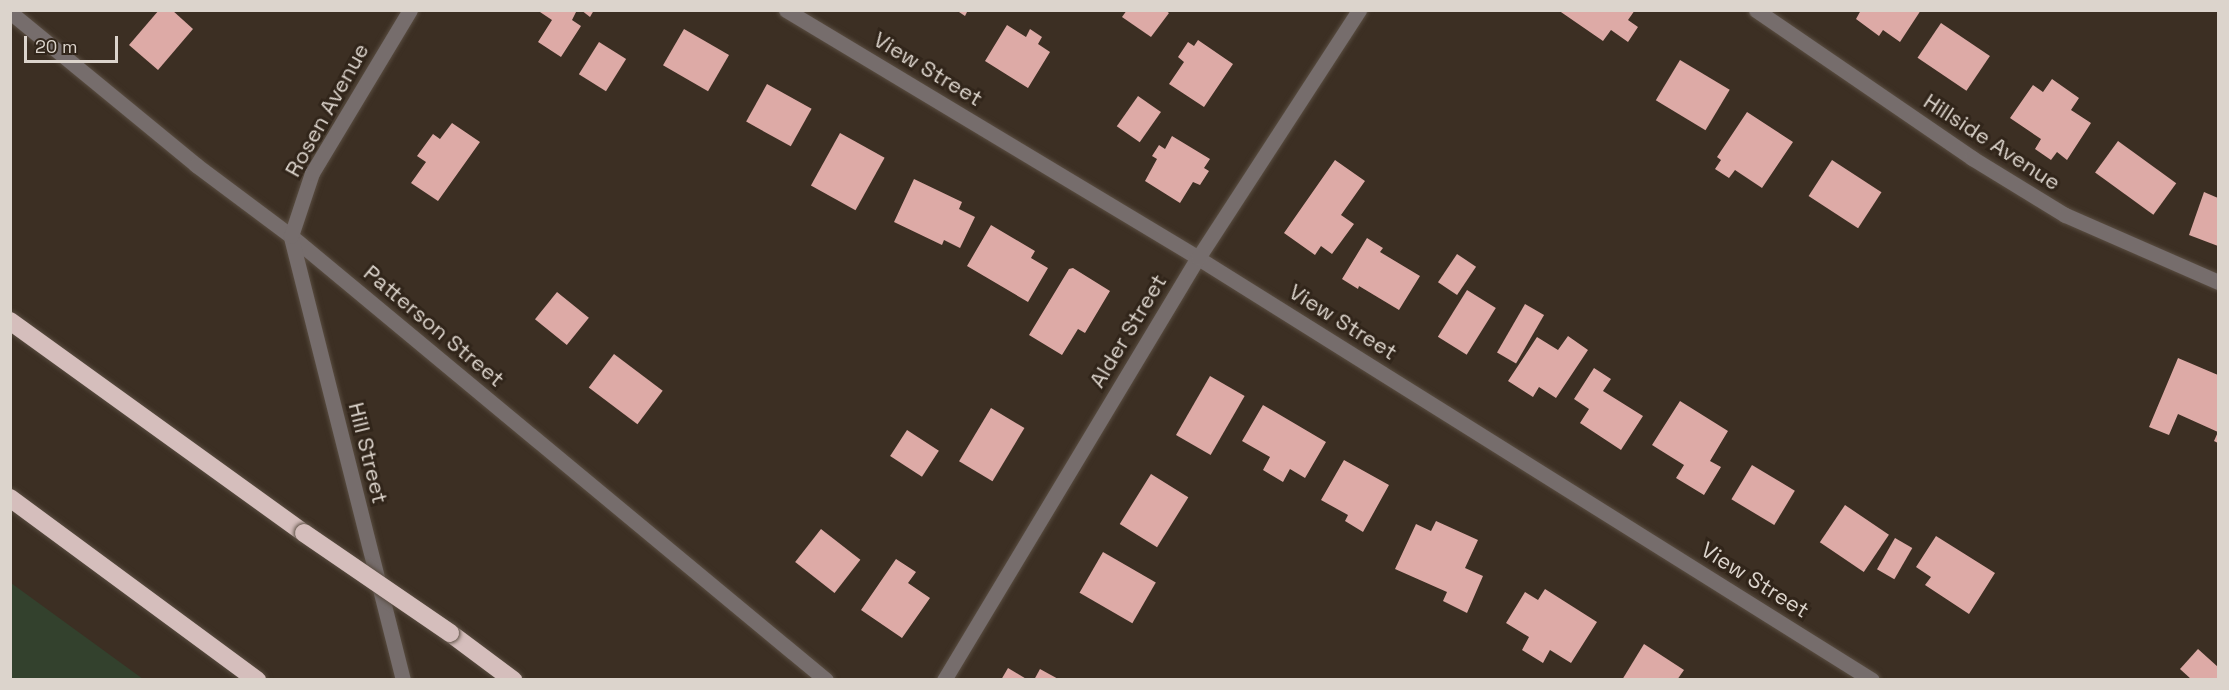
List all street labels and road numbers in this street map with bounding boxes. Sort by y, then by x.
street label: View Street [869,26,987,112]
street label: Rosen Avenue [279,38,375,182]
street label: Hillside Avenue [1919,88,2065,196]
street label: Patterson Street [358,259,510,393]
street label: Alder Street [1084,270,1172,392]
street label: View Street [1284,278,1402,366]
street label: Hill Street [343,400,393,506]
street label: View Street [1696,536,1814,624]

